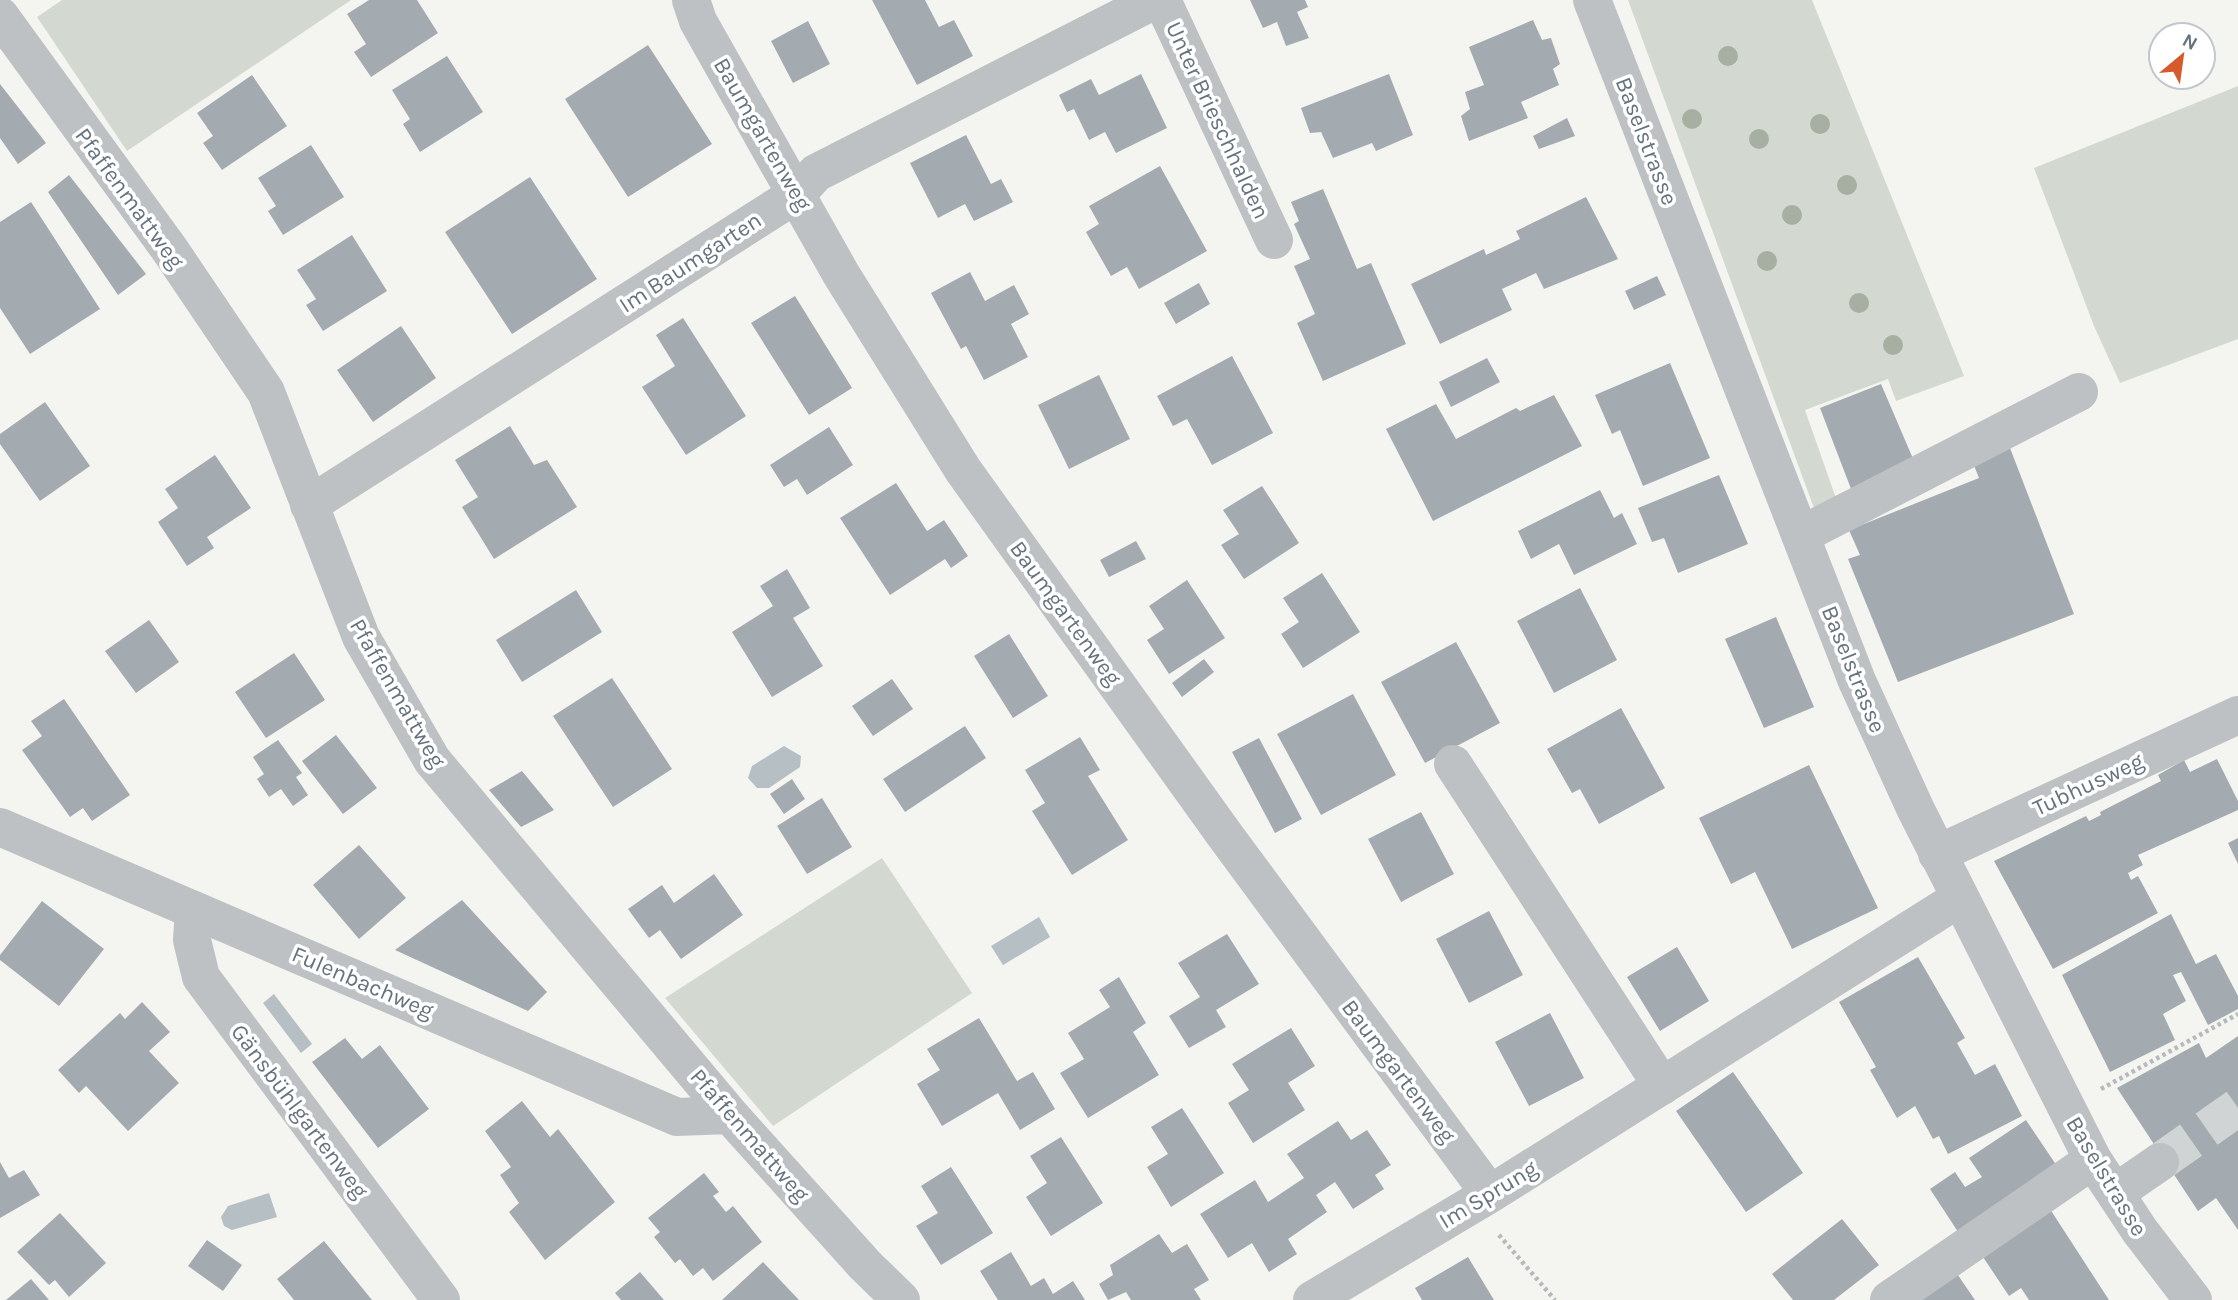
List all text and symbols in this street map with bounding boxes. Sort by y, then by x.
street label: Unter Brieschhalden [1160,17,1275,223]
north arrow [2147,21,2217,91]
text: N [2178,29,2201,55]
street label: Baumgartenweg [708,53,817,216]
street label: Baselstrasse [1610,73,1683,209]
street label: Pfaffenmattweg [69,123,190,274]
street label: Im Baumgarten [614,206,766,318]
street label: Baumgartenweg [1004,536,1127,691]
street label: Baselstrasse [1816,602,1891,737]
street label: Pfaffenmattweg [344,614,451,773]
street label: Tubhusweg [2029,747,2148,822]
street label: Fulenbachweg [288,941,438,1024]
street label: Baumgartenweg [1336,994,1461,1148]
street label: Gänsbühlgartenweg [225,1019,374,1204]
street label: Pfaffenmattweg [684,1063,815,1207]
street label: Baselstrasse [2060,1111,2153,1241]
street label: Im Sprung [1434,1155,1542,1234]

